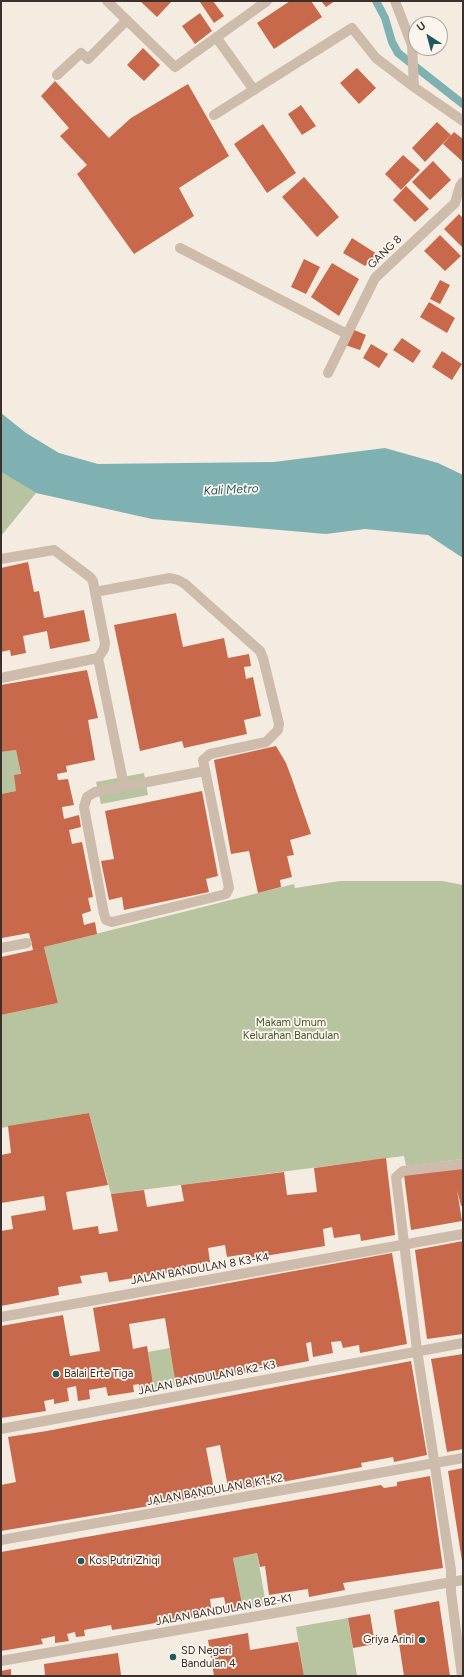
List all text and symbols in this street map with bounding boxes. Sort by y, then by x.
north arrow [408,16,448,56]
text: U [414,19,428,34]
street label: GANG 8 [365,233,405,271]
water label: Kali Metro [203,481,259,499]
park label: Makam Umum Kelurahan Bandulan [243,1016,339,1042]
street label: JALAN BANDULAN 8 K3-K4 [130,1250,270,1288]
street label: JALAN BANDULAN 8 K2-K3 [137,1358,277,1398]
place label: Balai Erte Tiga [64,1367,133,1381]
marker: Balai Erte Tiga [51,1369,61,1379]
street label: JALAN BANDULAN 8 K1-K2 [146,1472,284,1508]
place label: Kos Putri Zhiqi [89,1554,160,1568]
marker: Kos Putri Zhiqi [76,1556,86,1566]
street label: JALAN BANDULAN 8 B2-K1 [155,1592,293,1628]
place label: Griya Arini [363,1633,414,1647]
marker: Griya Arini [417,1635,427,1645]
place label: SD Negeri Bandulan 4 [181,1644,236,1670]
marker: SD Negeri Bandulan 4 [168,1652,178,1662]

